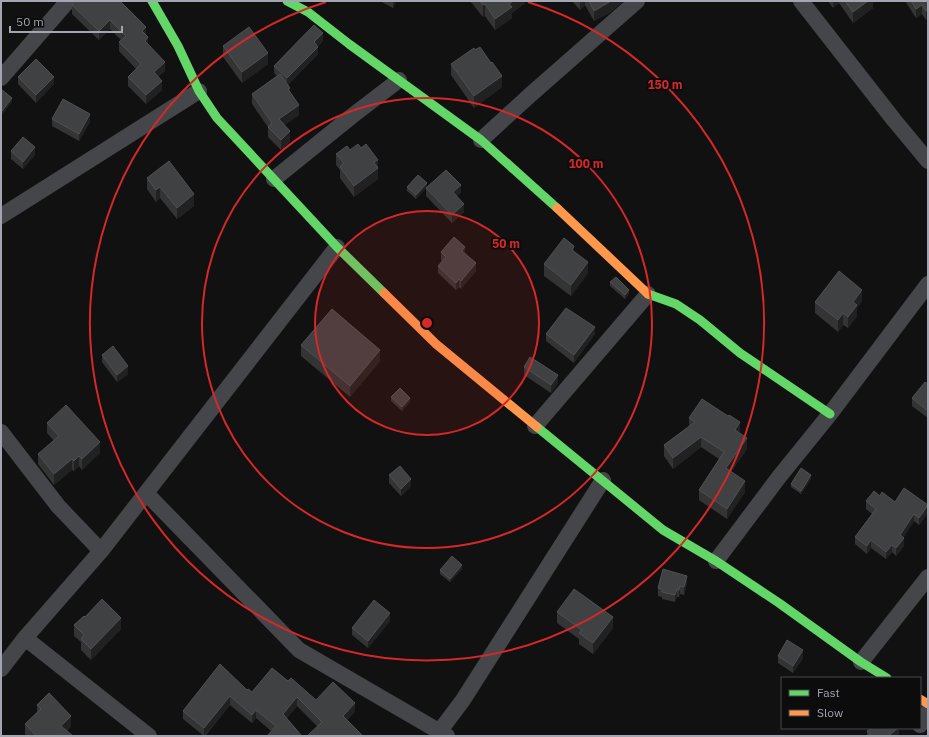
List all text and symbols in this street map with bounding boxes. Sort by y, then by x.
scale bar [10,8,122,34]
text: 50 m [16,14,44,29]
text: 150 m [647,77,683,92]
text: 100 m [568,156,604,171]
text: 50 m [492,236,520,251]
centre of rings [420,316,434,330]
legend [781,677,921,729]
text: Fast [817,685,840,700]
text: Slow [817,705,843,720]

